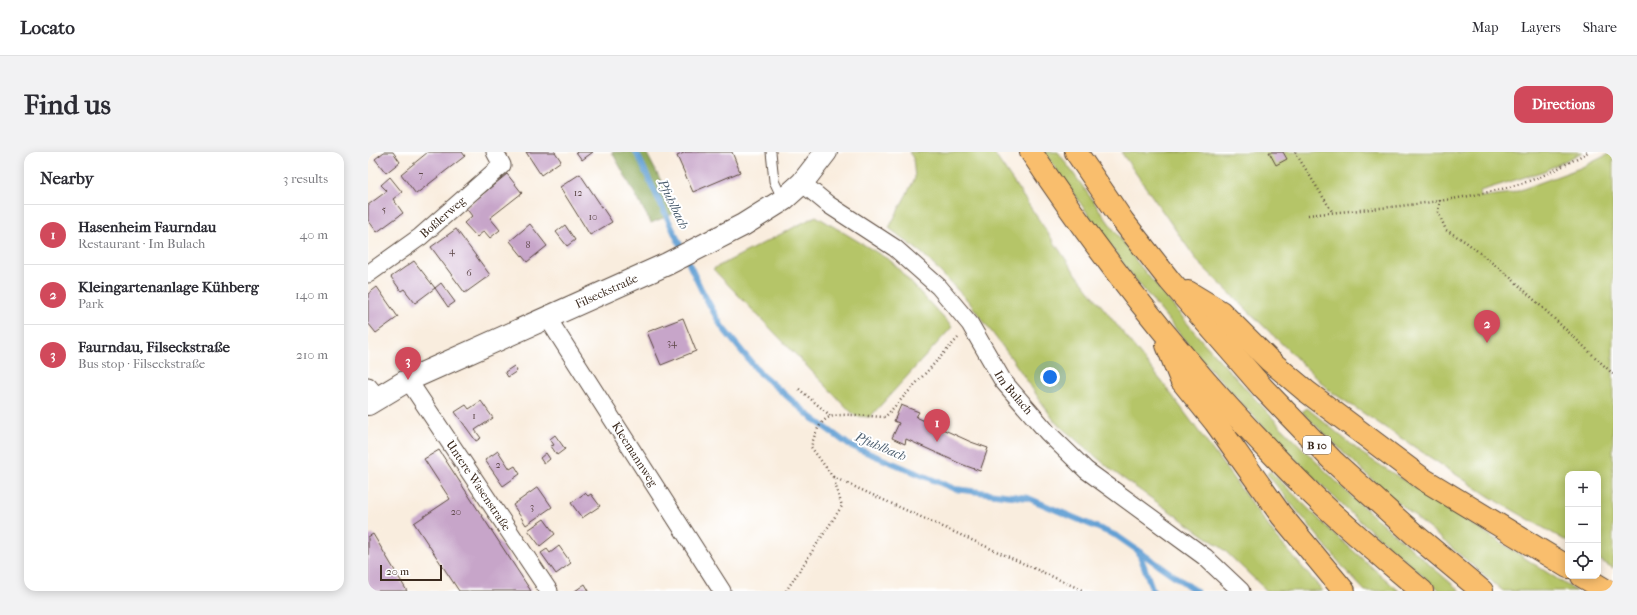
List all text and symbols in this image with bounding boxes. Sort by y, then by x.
text: Locato [20,17,75,39]
text: Map [1472,19,1499,36]
text: Layers [1521,19,1561,36]
text: Share [1583,19,1617,36]
button: Directions [1514,86,1613,123]
text: Find us [24,88,111,121]
text: Nearby [40,168,94,188]
house number: 7 [419,169,424,181]
text: 3 results [283,171,328,186]
water label: Pfuhlbach [655,176,692,232]
house number: 12 [574,187,582,199]
street label: Boßlerweg [417,193,469,241]
house number: 5 [382,204,386,216]
house number: 10 [588,211,598,223]
text: Hasenheim Faurndau [78,218,216,236]
text: 1 [51,227,55,242]
text: 40 m [300,227,328,242]
text: Restaurant · Im Bulach [78,236,205,251]
house number: 8 [525,239,531,251]
house number: 4 [449,245,456,257]
house number: 6 [466,267,472,279]
street label: Filseckstraße [573,271,640,311]
text: Kleingartenanlage Kühberg [78,278,259,296]
text: 2 [50,287,56,302]
text: 140 m [295,287,328,302]
text: Park [78,296,104,311]
pin: 2 [1474,310,1500,343]
house number: 34 [667,337,678,349]
text: Faurndau, Filseckstraße [78,338,230,356]
text: 3 [50,347,56,362]
text: 210 m [296,347,328,362]
pin: 3 [395,347,421,380]
text: Bus stop · Filseckstraße [78,356,205,371]
your location [1040,367,1060,387]
street label: Im Bulach [991,368,1036,417]
pin: 1 [924,409,950,442]
house number: 1 [472,410,476,422]
street label: Kleemannweg [609,419,661,490]
water label: Pfuhlbach [852,429,909,464]
road number: B 10 [1303,436,1331,454]
street label: Untere Wasenstraße [443,438,514,534]
house number: 2 [495,459,501,471]
map controls [1565,471,1601,579]
button: + [1565,471,1601,507]
house number: 3 [530,501,534,513]
house number: 20 [451,506,461,518]
button: − [1565,507,1601,543]
button: locate [1565,543,1601,579]
scale bar [380,563,442,582]
text: 20 m [386,565,409,578]

